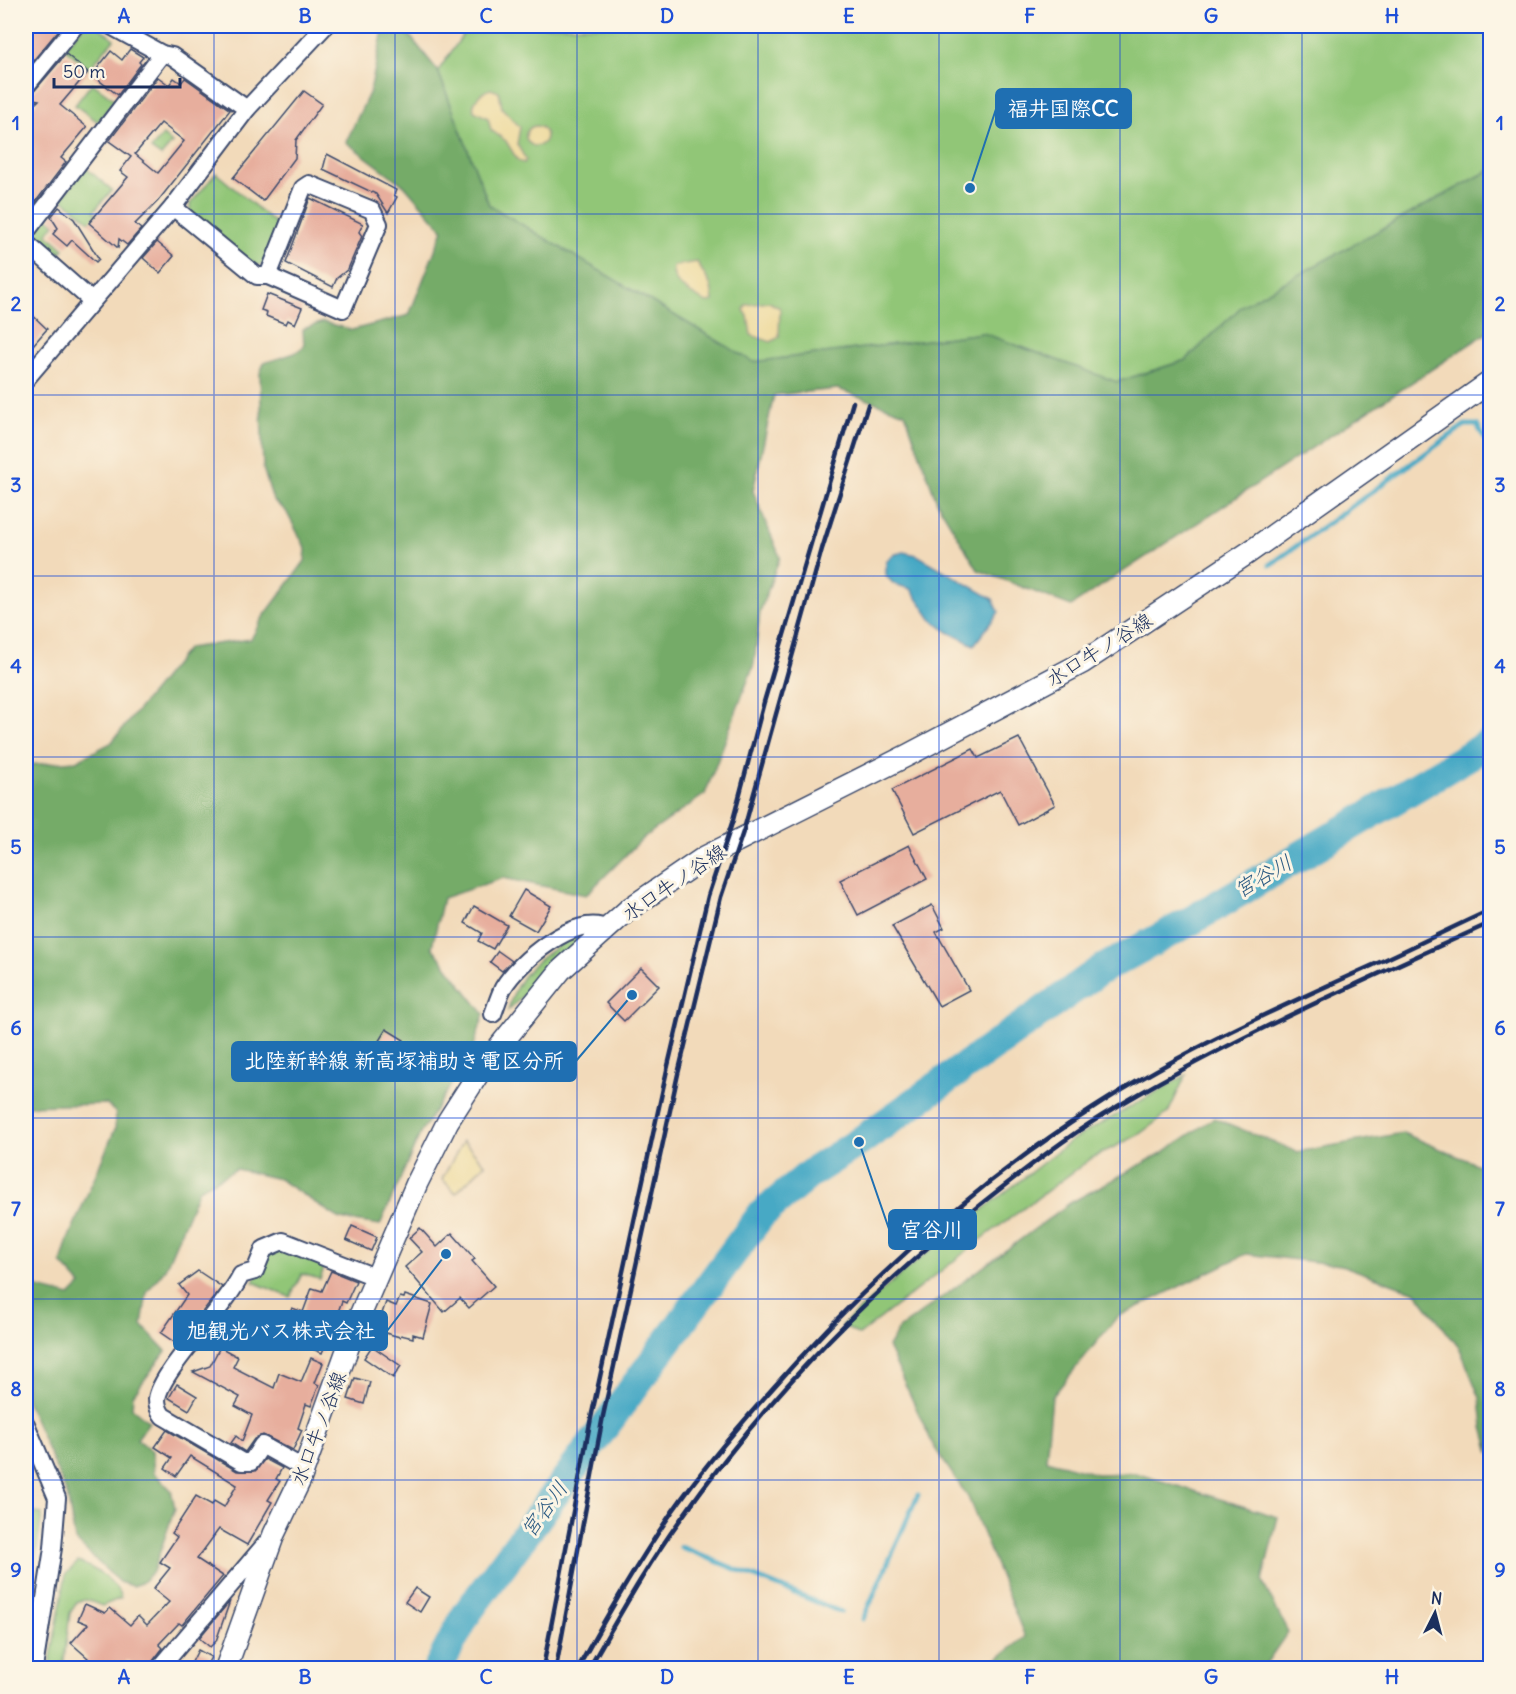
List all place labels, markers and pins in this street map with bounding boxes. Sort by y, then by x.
callout: 福井国際CC [996,89,1131,128]
callout: 北陸新幹線 新高塚補助き電区分所 [232,1042,576,1081]
callout: 宮谷川 [889,1210,976,1249]
callout: 旭観光バス株式会社 [174,1311,387,1350]

